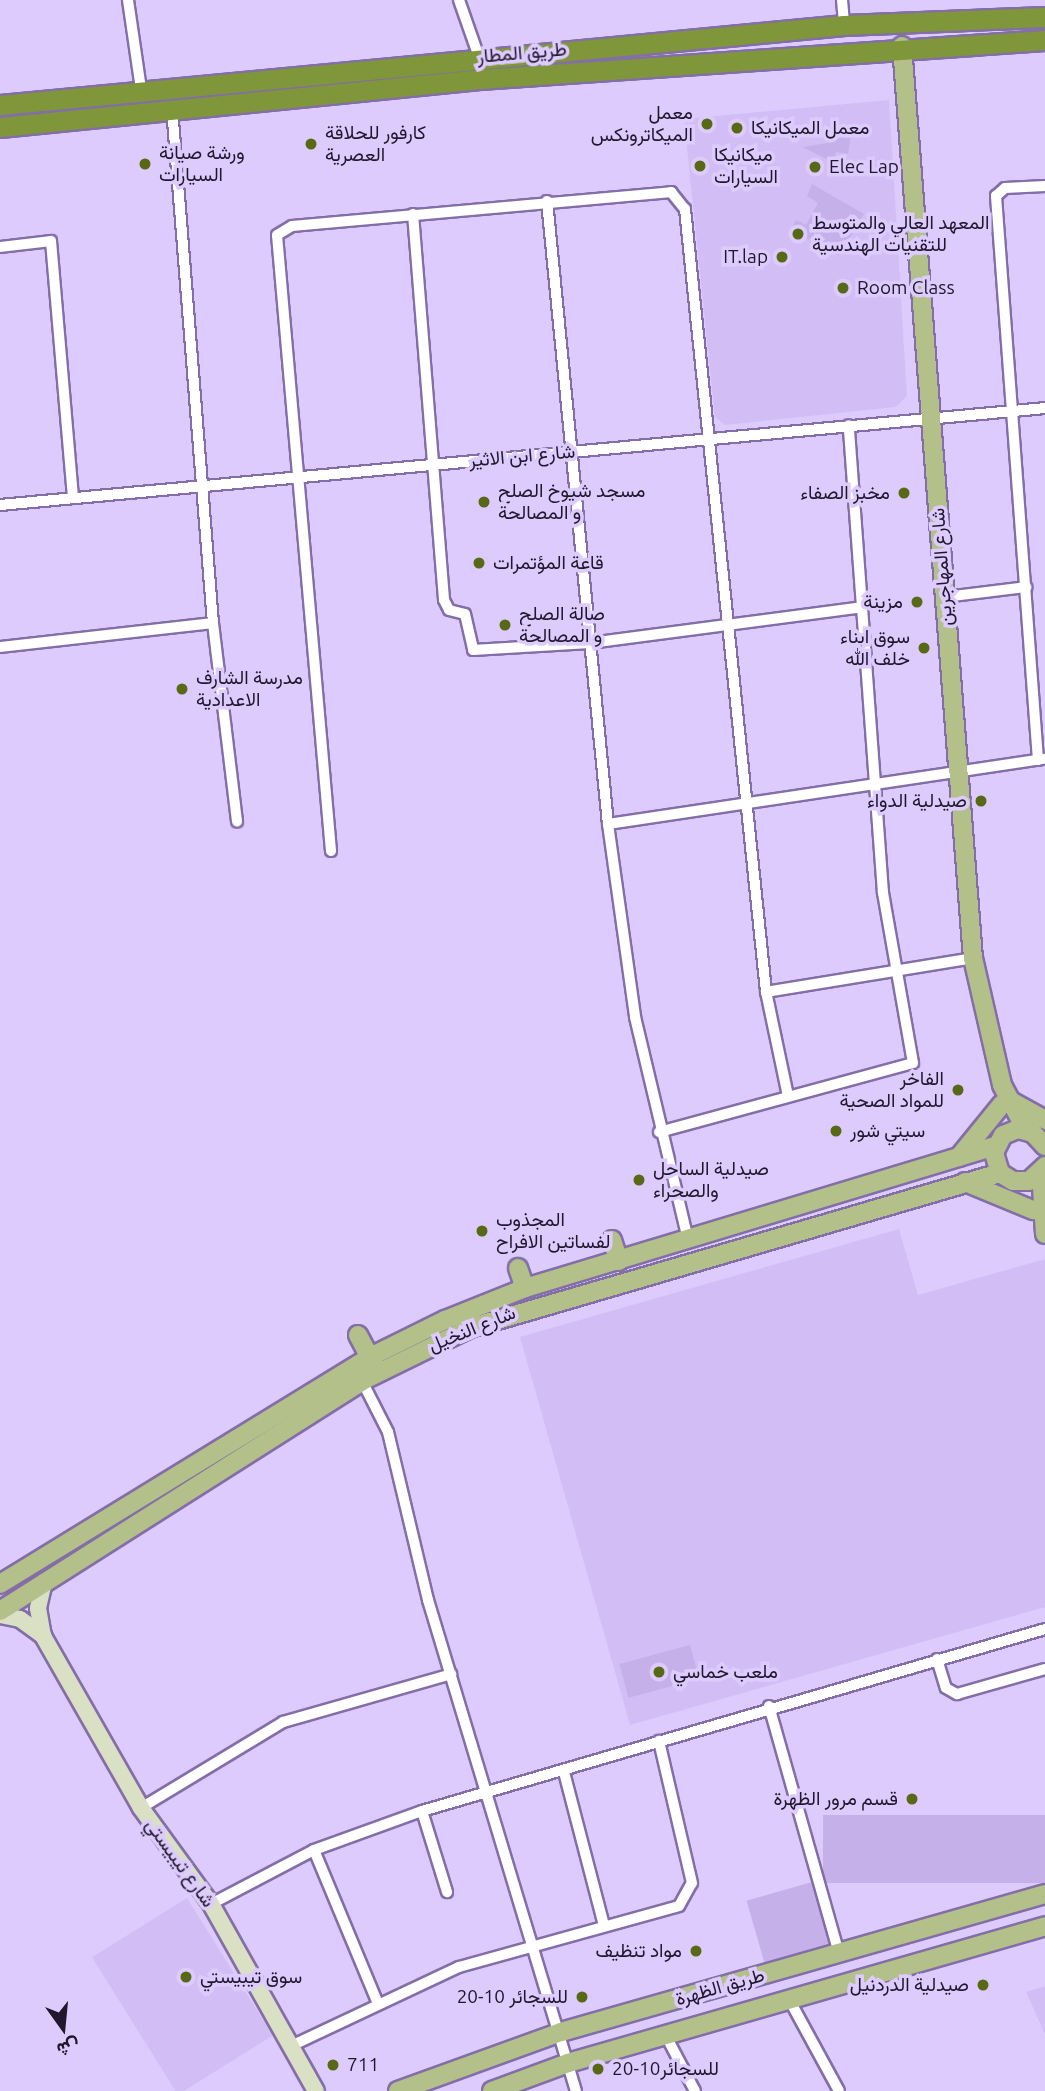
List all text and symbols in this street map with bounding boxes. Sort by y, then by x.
street label: طريق المطار [476,38,568,68]
place label: معمل الميكاترونكس [591,102,693,146]
marker: معمل الميكاترونكس [699,116,715,132]
place label: معمل الميكانيكا [751,117,869,139]
marker: معمل الميكانيكا [729,120,745,136]
place label: كارفور للحلاقة العصرية [325,122,426,166]
marker: كارفور للحلاقة العصرية [303,136,319,152]
place label: ورشة صيانة السيارات [159,142,245,186]
place label: ميكانيكا السيارات [714,144,778,188]
marker: ورشة صيانة السيارات [137,156,153,172]
place label: Elec Lap [829,156,899,178]
marker: ميكانيكا السيارات [692,158,708,174]
marker: Elec Lap [807,159,823,175]
place label: المعهد العالي والمتوسط للتقنيات الهندسية [812,212,989,256]
marker: المعهد العالي والمتوسط للتقنيات الهندسية [790,226,806,242]
place label: IT.lap [723,246,768,268]
marker: IT.lap [774,249,790,265]
place label: Room Class [857,277,955,299]
marker: Room Class [835,280,851,296]
street label: شارع ابن الاثير [468,440,576,472]
place label: مسجد شيوخ الصلح و المصالحة [498,480,645,524]
place label: مخبز الصفاء [800,482,890,504]
marker: مخبز الصفاء [896,485,912,501]
marker: مسجد شيوخ الصلح و المصالحة [476,494,492,510]
street label: شارع المهاجرين [927,507,957,627]
place label: قاعة المؤتمرات [493,552,604,574]
marker: قاعة المؤتمرات [471,555,487,571]
place label: مزينة [863,591,903,613]
marker: مزينة [909,594,925,610]
place label: صالة الصلح و المصالحة [519,603,605,647]
marker: صالة الصلح و المصالحة [497,617,513,633]
place label: سوق ابناء خلف الله [840,626,910,670]
marker: سوق ابناء خلف الله [916,640,932,656]
place label: مدرسة الشارف الاعدادية [196,667,303,711]
marker: مدرسة الشارف الاعدادية [174,681,190,697]
place label: صيدلية الدواء [867,790,967,812]
marker: صيدلية الدواء [973,793,989,809]
place label: الفاخر للمواد الصحية [839,1068,944,1112]
marker: الفاخر للمواد الصحية [950,1082,966,1098]
place label: سيتي شور [850,1120,925,1142]
marker: سيتي شور [828,1123,844,1139]
place label: صيدلية الساحل والصحراء [653,1158,769,1202]
marker: صيدلية الساحل والصحراء [631,1172,647,1188]
place label: المجذوب لفساتين الافراح [496,1209,610,1253]
marker: المجذوب لفساتين الافراح [474,1223,490,1239]
street label: شارع النخيل [425,1301,519,1357]
place label: ملعب خماسي [673,1661,778,1683]
marker: ملعب خماسي [651,1664,667,1680]
place label: قسم مرور الظهرة [774,1788,898,1810]
marker: قسم مرور الظهرة [904,1791,920,1807]
street label: شارع تيبيستي [140,1814,220,1912]
place label: مواد تنظيف [596,1940,682,1962]
marker: مواد تنظيف [688,1943,704,1959]
street label: طريق الظهرة [673,1963,767,2011]
place label: سوق تيبيستي [200,1966,302,1988]
marker: سوق تيبيستي [178,1969,194,1985]
place label: صيدلية الدردنيل [850,1974,969,1996]
marker: صيدلية الدردنيل [975,1977,991,1993]
place label: 20-10 للسجائر [457,1986,568,2008]
marker: 20-10 للسجائر [574,1989,590,2005]
north arrow [28,1993,98,2063]
text: ش [55,2035,82,2062]
place label: 711 [347,2054,379,2076]
marker: 711 [325,2057,341,2073]
place label: 20-10للسجائر [612,2058,719,2080]
marker: 20-10للسجائر [590,2061,606,2077]

